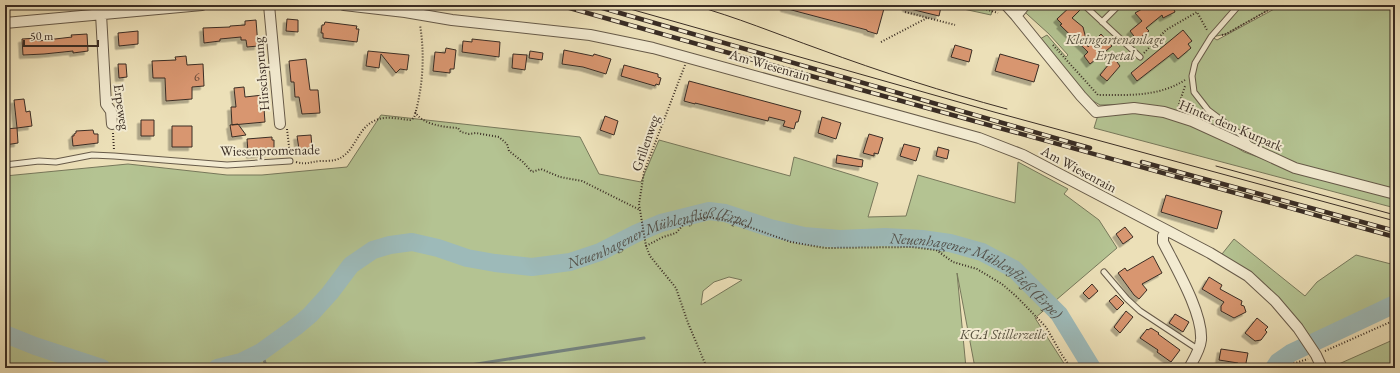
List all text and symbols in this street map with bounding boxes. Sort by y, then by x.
scale bar [24,22,98,48]
text: 50 m [30,28,54,44]
park label: Kleingartenanlage Erpetal [1065,30,1165,64]
street label: Hirschsprung [249,35,273,112]
street label: Am Wiesenrain [727,45,813,85]
house number: 6 [194,69,200,85]
street label: Erpeweg [110,83,134,132]
street label: Hinter dem Kurpark [1176,95,1286,155]
street label: Grillenweg [627,112,663,174]
street label: Wiesenpromenade [220,140,320,160]
street label: Am Wiesenrain [1037,141,1121,197]
water label: Neuenhagener Mühlenfließ (Erpe) [563,201,755,272]
water label: Neuenhagener Mühlenfließ (Erpe) [888,228,1067,322]
park label: KGA Stillerzeile [959,325,1047,343]

